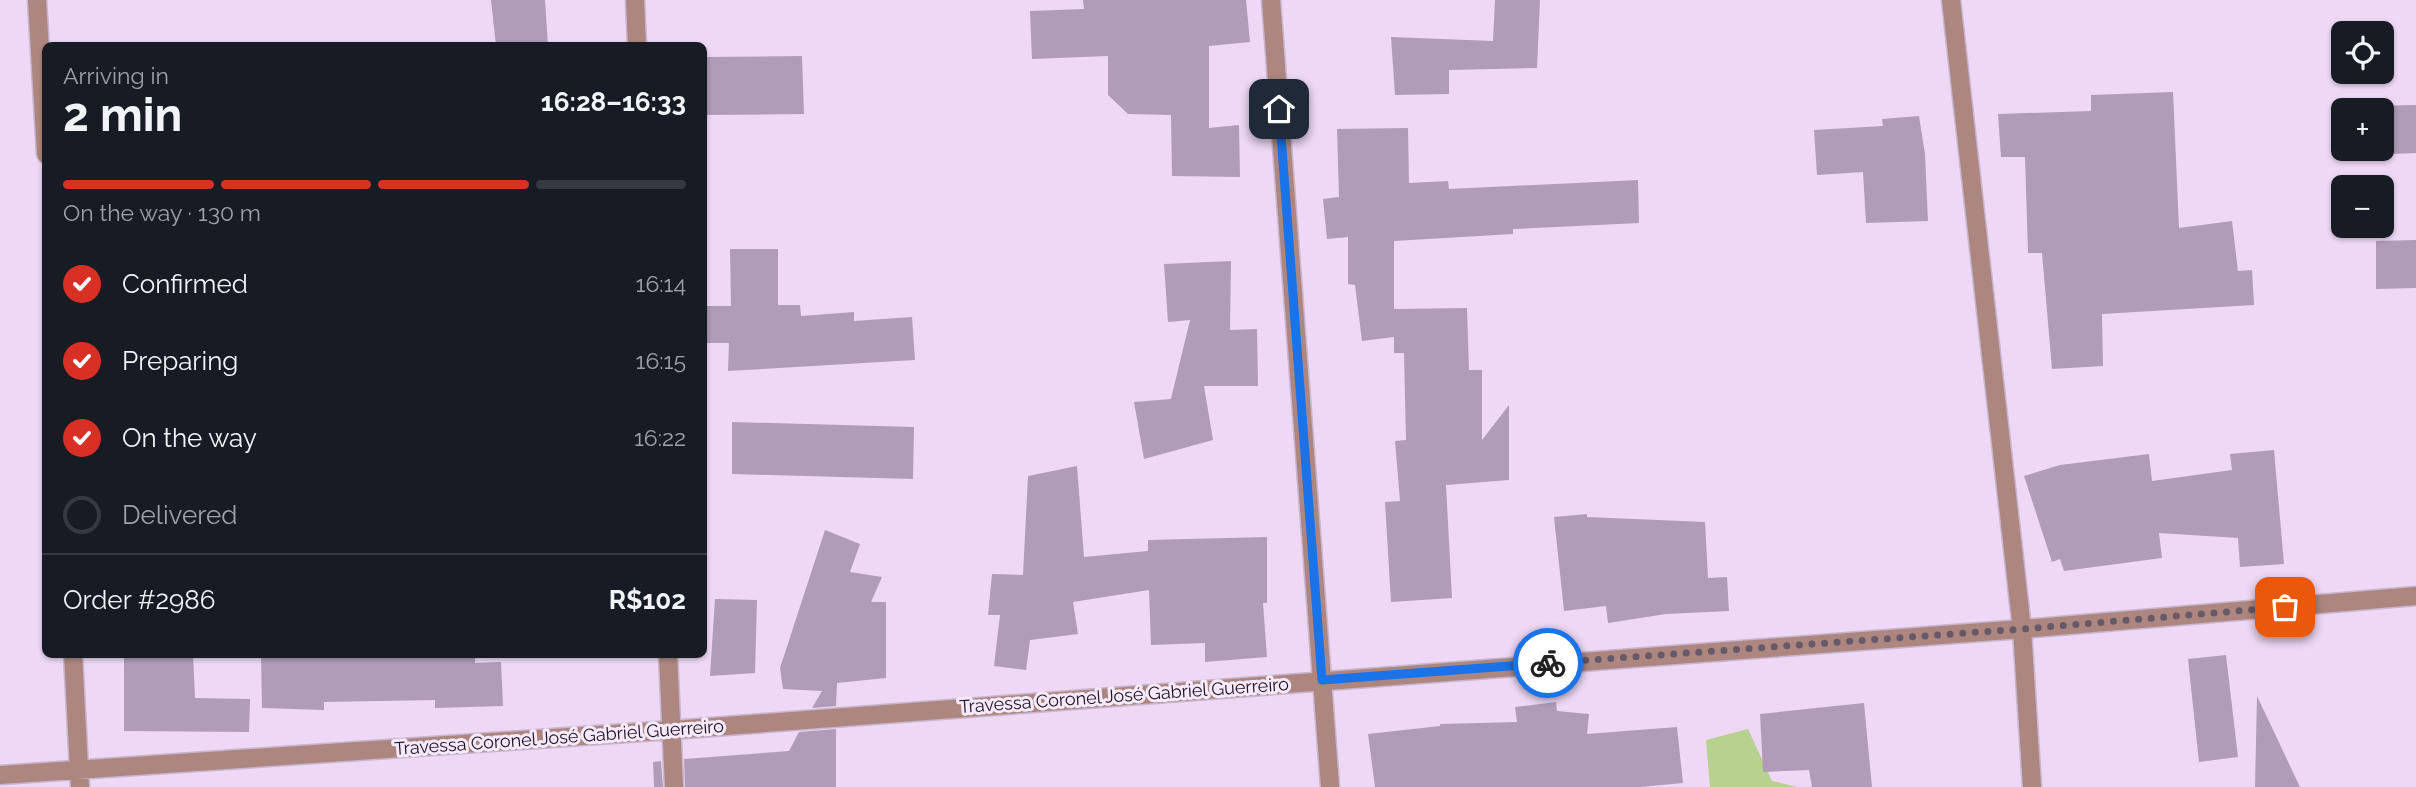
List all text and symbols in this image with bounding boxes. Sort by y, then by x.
map controls [2331,21,2394,238]
button: locate [2331,21,2394,84]
text: Arriving in [63,62,169,89]
pin [1249,79,1309,139]
text: 16:28–16:33 [541,87,686,117]
text: 2 min [63,88,182,142]
icon: home [1260,90,1298,128]
button: + [2331,98,2394,161]
button: − [2331,175,2394,238]
text: On the way · 130 m [63,199,261,226]
icon: check [63,265,101,303]
text: Confirmed [122,269,248,299]
text: 16:14 [636,270,686,297]
icon: check [63,342,101,380]
text: Preparing [122,346,238,376]
text: 16:15 [636,347,686,374]
icon: check [63,419,101,457]
text: On the way [122,423,257,453]
text: 16:22 [634,424,686,451]
text: Delivered [122,500,237,530]
pin [2255,577,2315,637]
text: Order #2986 [63,585,215,615]
text: R$102 [609,585,686,615]
icon: bag [2266,588,2304,626]
courier [1513,628,1583,698]
icon: bike [1529,644,1567,682]
street label: Travessa Coronel José Gabriel Guerreiro [958,673,1290,717]
street label: Travessa Coronel José Gabriel Guerreiro [393,715,725,759]

